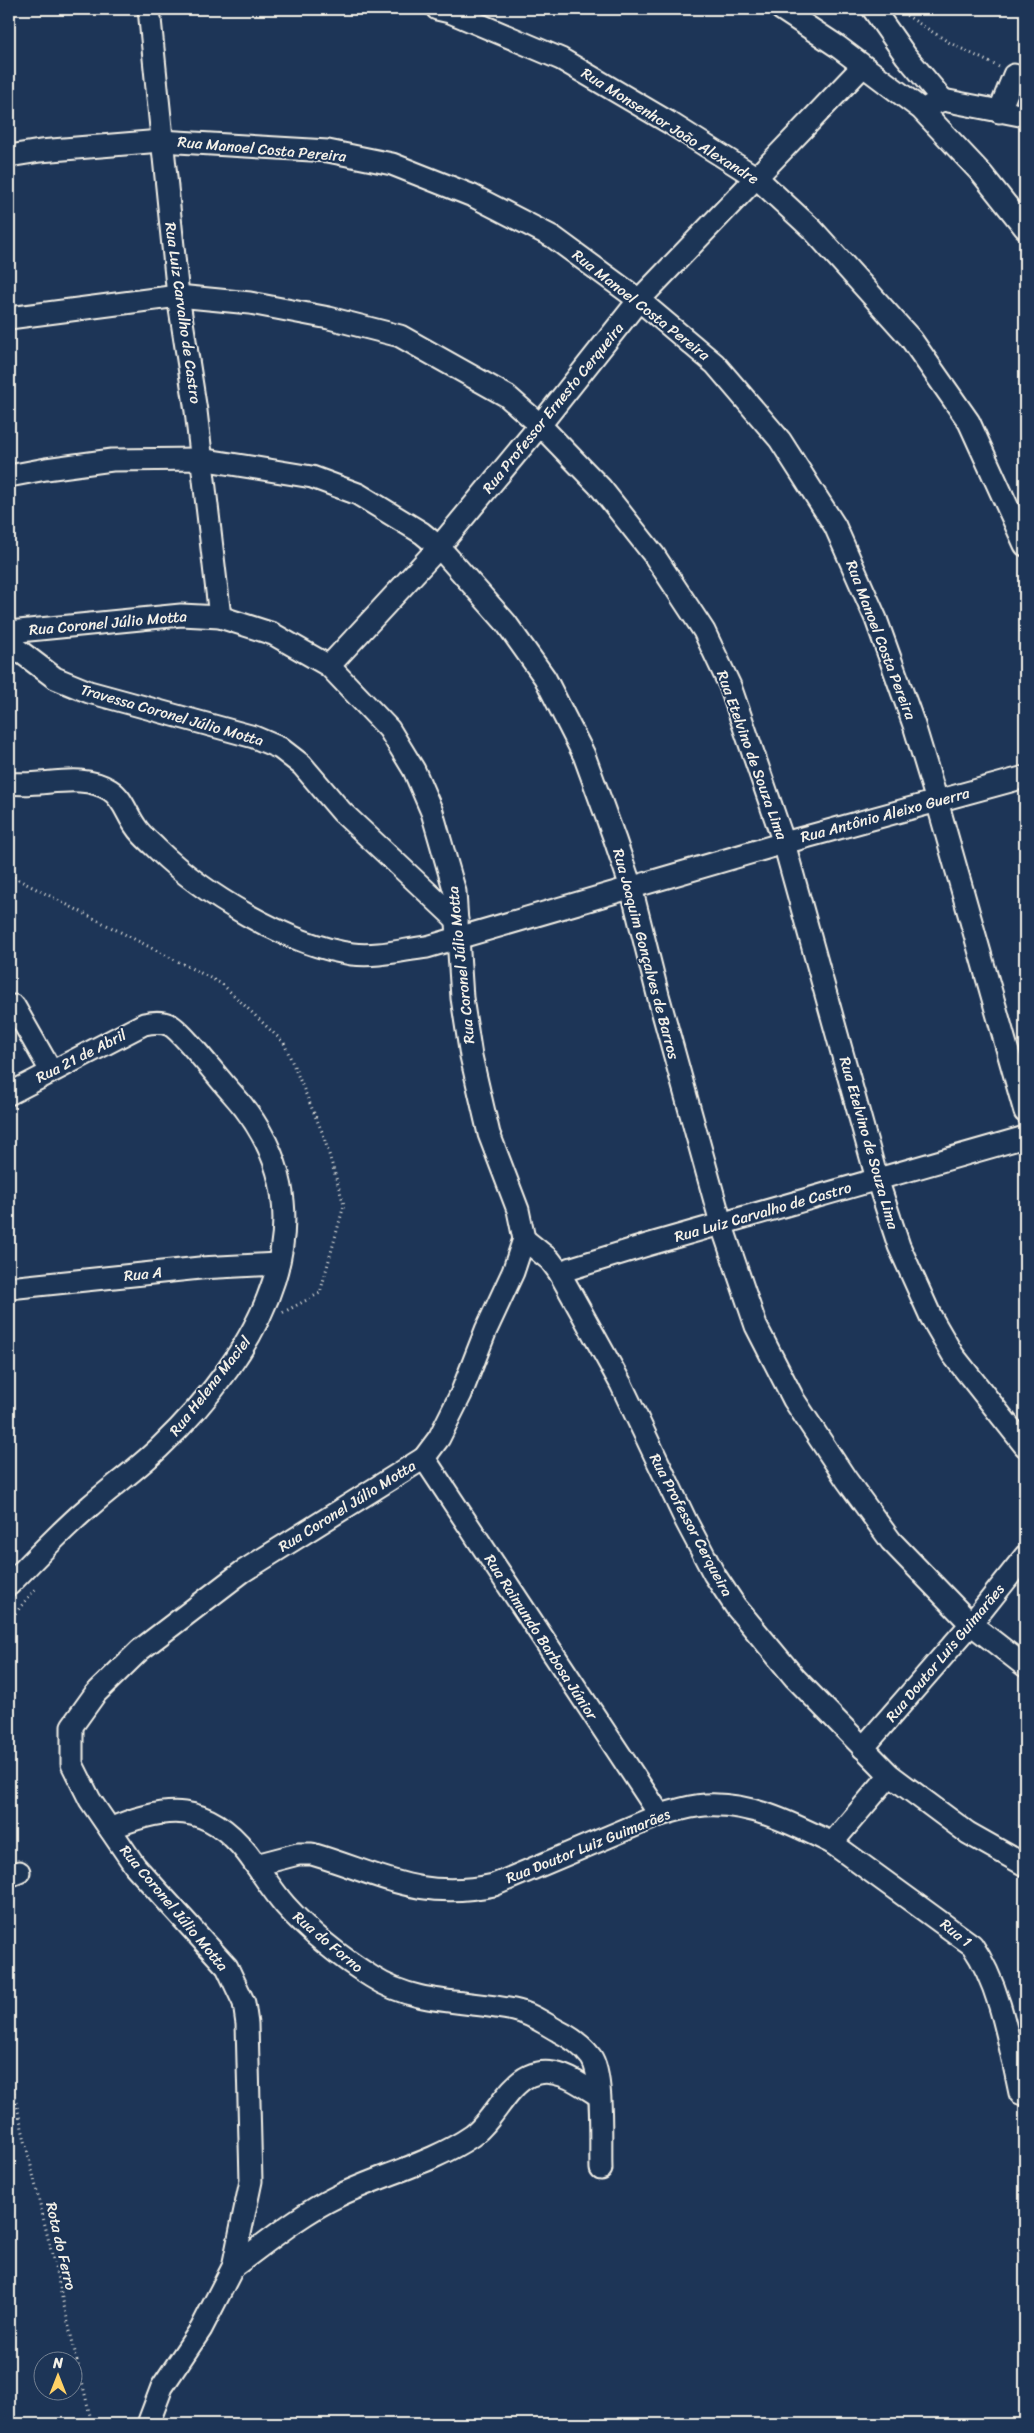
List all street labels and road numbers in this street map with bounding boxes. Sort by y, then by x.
street label: Rua Monsenhor João Alexandre [576,60,764,192]
street label: Rua Manoel Costa Pereira [177,129,348,169]
street label: Rua Luiz Carvalho de Castro [157,221,209,406]
street label: Rua Manoel Costa Pereira [566,243,716,368]
street label: Rua Professor Ernesto Cerqueira [475,316,631,499]
street label: Rua Manoel Costa Pereira [839,556,924,724]
street label: Rua Coronel Júlio Motta [28,603,189,643]
street label: Rua Etelvino de Souza Lima [709,667,795,844]
street label: Travessa Coronel Júlio Motta [77,676,267,754]
street label: Rua Antônio Aleixo Guerra [798,780,973,850]
street label: Rua Joaquim Gonçalves de Barros [605,846,687,1062]
street label: Rua Coronel Júlio Motta [440,884,482,1045]
street label: Rua 21 de Abril [31,1022,132,1090]
street label: Rua Etelvino de Souza Lima [832,1054,906,1233]
street label: Rua Luiz Carvalho de Castro [671,1174,855,1250]
street label: Rua A [123,1259,163,1289]
street label: Rua Helena Maciel [162,1330,258,1442]
street label: Rua Professor Cerqueira [642,1448,740,1602]
street label: Rua Coronel Júlio Motta [273,1453,421,1559]
street label: Rua Raimundo Barbosa Júnior [477,1549,605,1726]
street label: Rua Doutor Luis Guimarães [879,1577,1012,1728]
street label: Rua Doutor Luiz Guimarães [502,1801,675,1891]
street label: Rua Coronel Júlio Motta [113,1839,235,1977]
street label: Rua do Forno [287,1905,369,1980]
street label: Rua 1 [934,1912,978,1954]
street label: Rota do Ferro [38,2199,84,2293]

